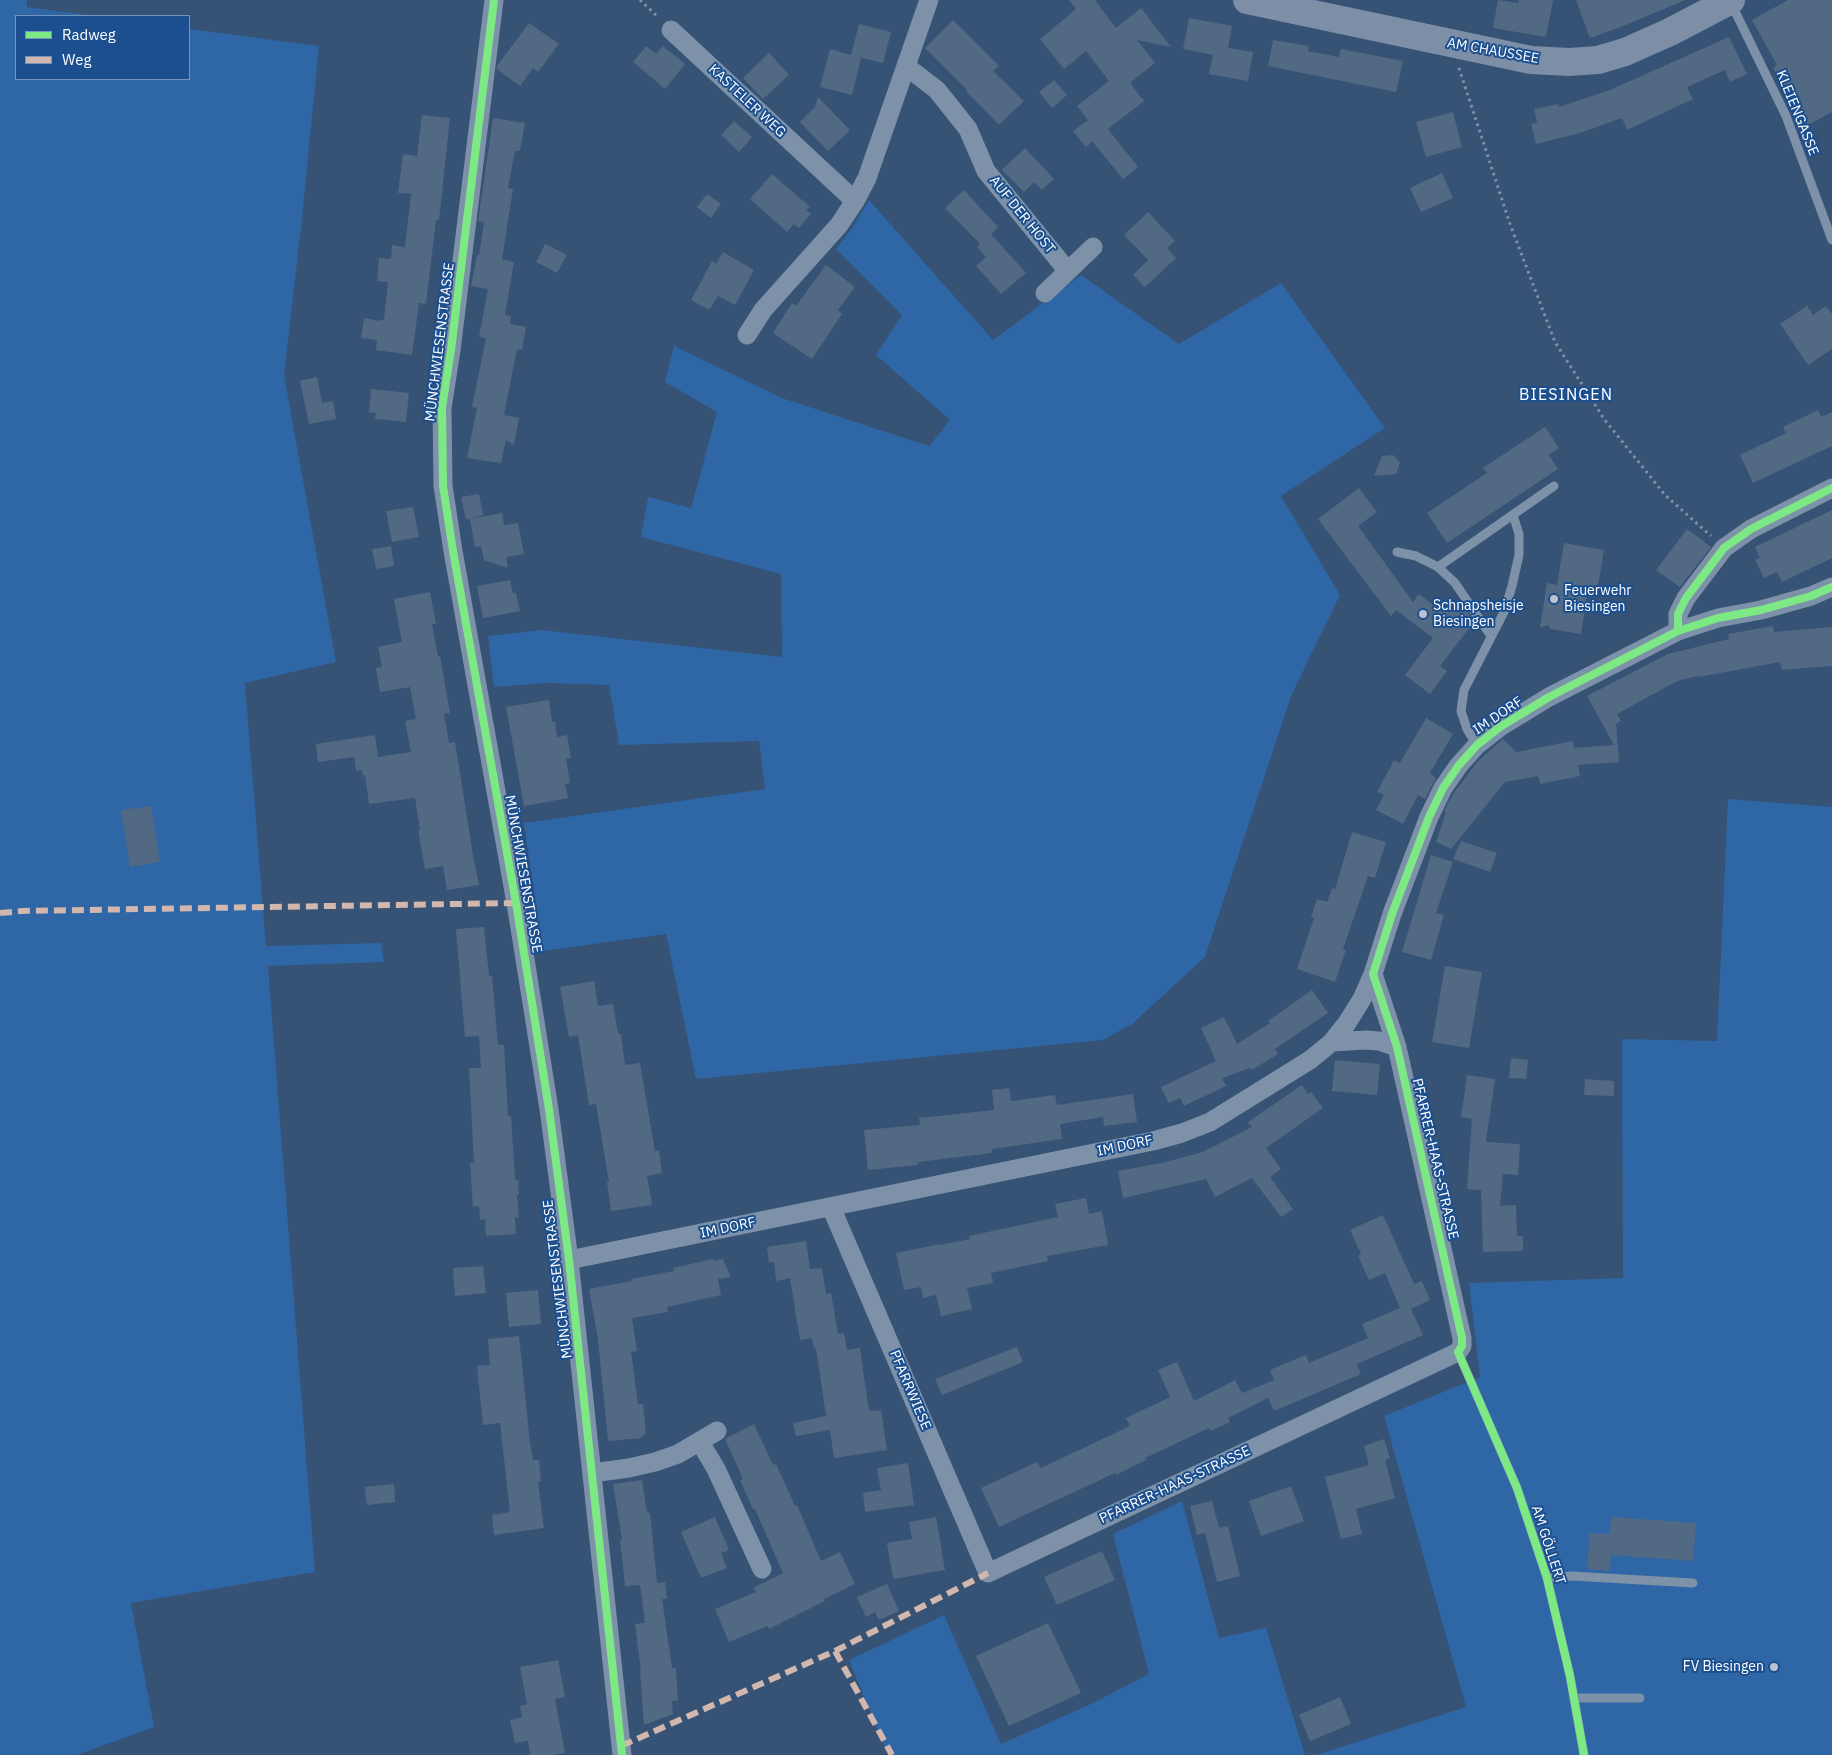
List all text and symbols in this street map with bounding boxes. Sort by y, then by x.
legend [15,15,190,80]
text: Radweg [62,25,116,44]
street label: AM CHAUSSEE [1446,35,1540,67]
text: Weg [62,50,91,69]
street label: KASTELER WEG [705,61,789,141]
street label: KLEIENGASSE [1772,68,1822,158]
street label: AUF DER HOST [986,173,1058,257]
street label: MÜNCHWIESENSTRASSE [422,262,458,422]
district label: BIESINGEN [1518,385,1614,405]
place label: Feuerwehr Biesingen [1564,583,1631,616]
marker: Feuerwehr Biesingen [1548,593,1560,605]
place label: Schnapsheisje Biesingen [1433,598,1524,630]
marker: Schnapsheisje Biesingen [1417,608,1429,620]
street label: IM DORF [1470,693,1526,739]
street label: MÜNCHWIESENSTRASSE [501,794,545,954]
street label: PFARRER-HAAS-STRASSE [1408,1077,1462,1241]
street label: IM DORF [1096,1132,1154,1160]
street label: MÜNCHWIESENSTRASSE [540,1199,576,1359]
street label: IM DORF [699,1214,757,1242]
street label: PFARRWIESE [886,1348,934,1432]
street label: PFARRER-HAAS-STRASSE [1097,1443,1253,1527]
street label: AM GÖLLERT [1527,1503,1569,1587]
place label: FV Biesingen [1683,1659,1764,1675]
marker: FV Biesingen [1768,1661,1780,1673]

